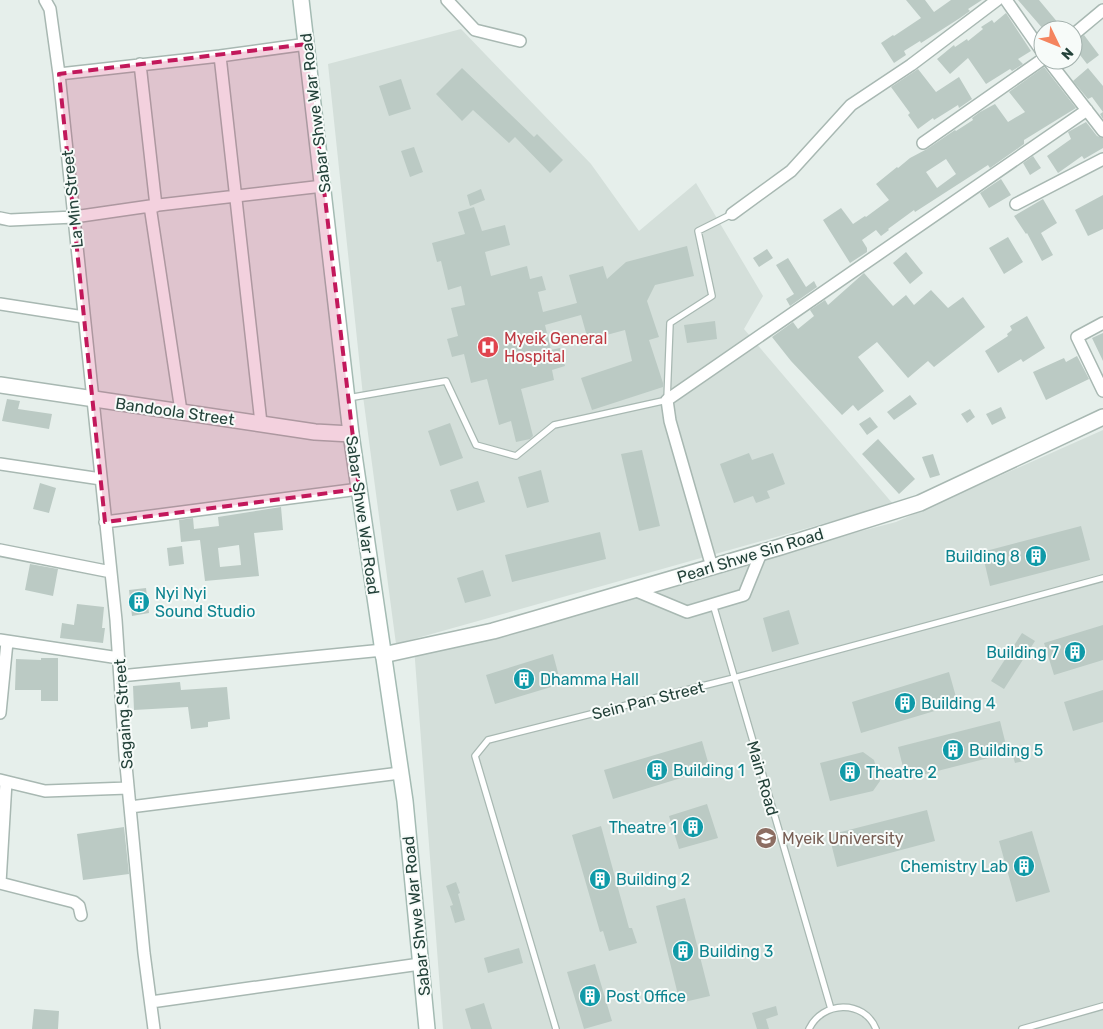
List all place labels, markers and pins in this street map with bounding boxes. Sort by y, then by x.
place label: Myeik General Hospital [504,329,607,366]
hospital icon: Myeik General Hospital [476,335,500,359]
building icon: Building 8 [1024,544,1048,568]
place label: Building 8 [945,547,1020,566]
place label: Nyi Nyi Sound Studio [155,584,255,621]
building icon: Nyi Nyi Sound Studio [127,590,151,614]
building icon: Building 7 [1063,640,1087,664]
place label: Building 7 [986,643,1059,662]
building icon: Dhamma Hall [512,667,536,691]
place label: Dhamma Hall [540,670,639,689]
building icon: Building 4 [893,691,917,715]
place label: Building 4 [921,694,996,713]
building icon: Building 5 [941,738,965,762]
place label: Building 5 [969,741,1043,760]
building icon: Building 1 [645,758,669,782]
building icon: Theatre 2 [838,760,862,784]
place label: Building 1 [673,761,745,780]
place label: Theatre 2 [866,763,937,782]
building icon: Theatre 1 [681,815,705,839]
place label: Theatre 1 [609,818,677,837]
school or university icon: Myeik University [754,826,778,850]
place label: Myeik University [782,829,904,848]
building icon: Chemistry Lab [1012,854,1036,878]
place label: Chemistry Lab [900,857,1008,876]
building icon: Building 2 [588,867,612,891]
place label: Building 2 [616,870,690,889]
building icon: Building 3 [671,939,695,963]
place label: Building 3 [699,942,773,961]
building icon: Post Office [578,984,602,1008]
place label: Post Office [606,987,686,1006]

